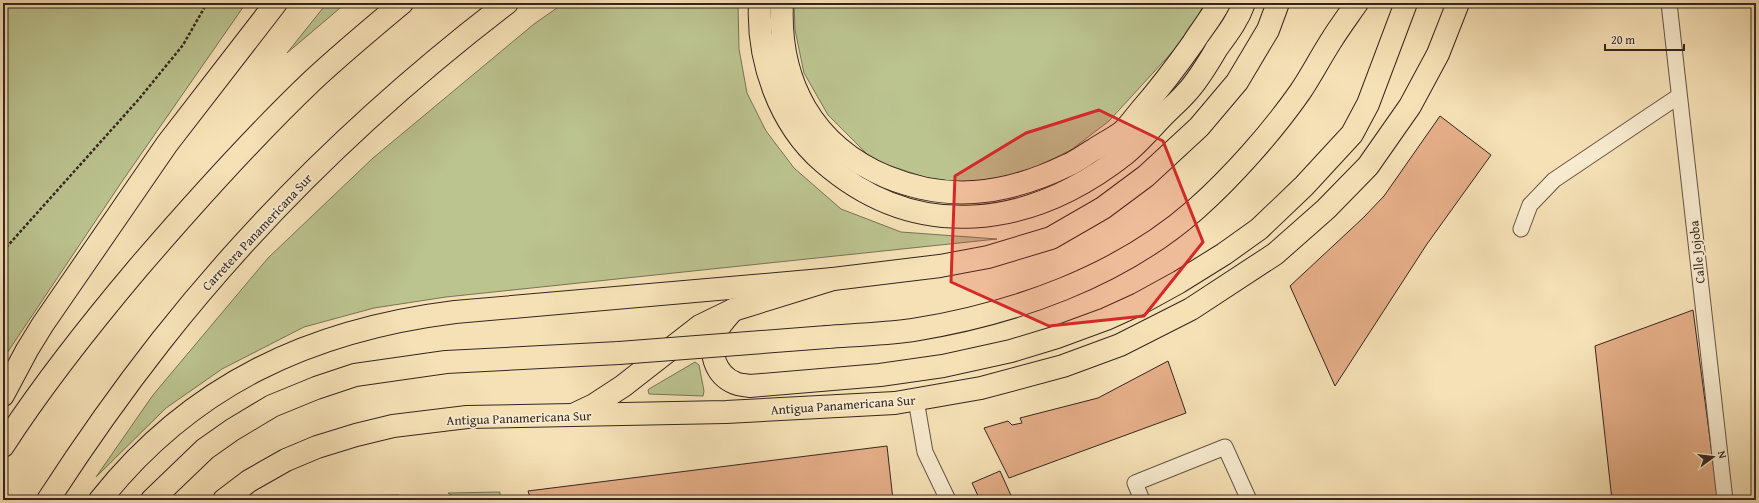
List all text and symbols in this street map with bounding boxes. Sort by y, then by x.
scale bar [1605,26,1684,52]
text: 20 m [1611,31,1635,48]
street label: Carretera Panamericana Sur [198,169,317,295]
street label: Calle Jojoba [1684,219,1710,284]
street label: Antigua Panamericana Sur [770,390,917,420]
street label: Antigua Panamericana Sur [446,406,593,430]
north arrow [1693,437,1733,477]
text: N [1714,449,1732,461]

